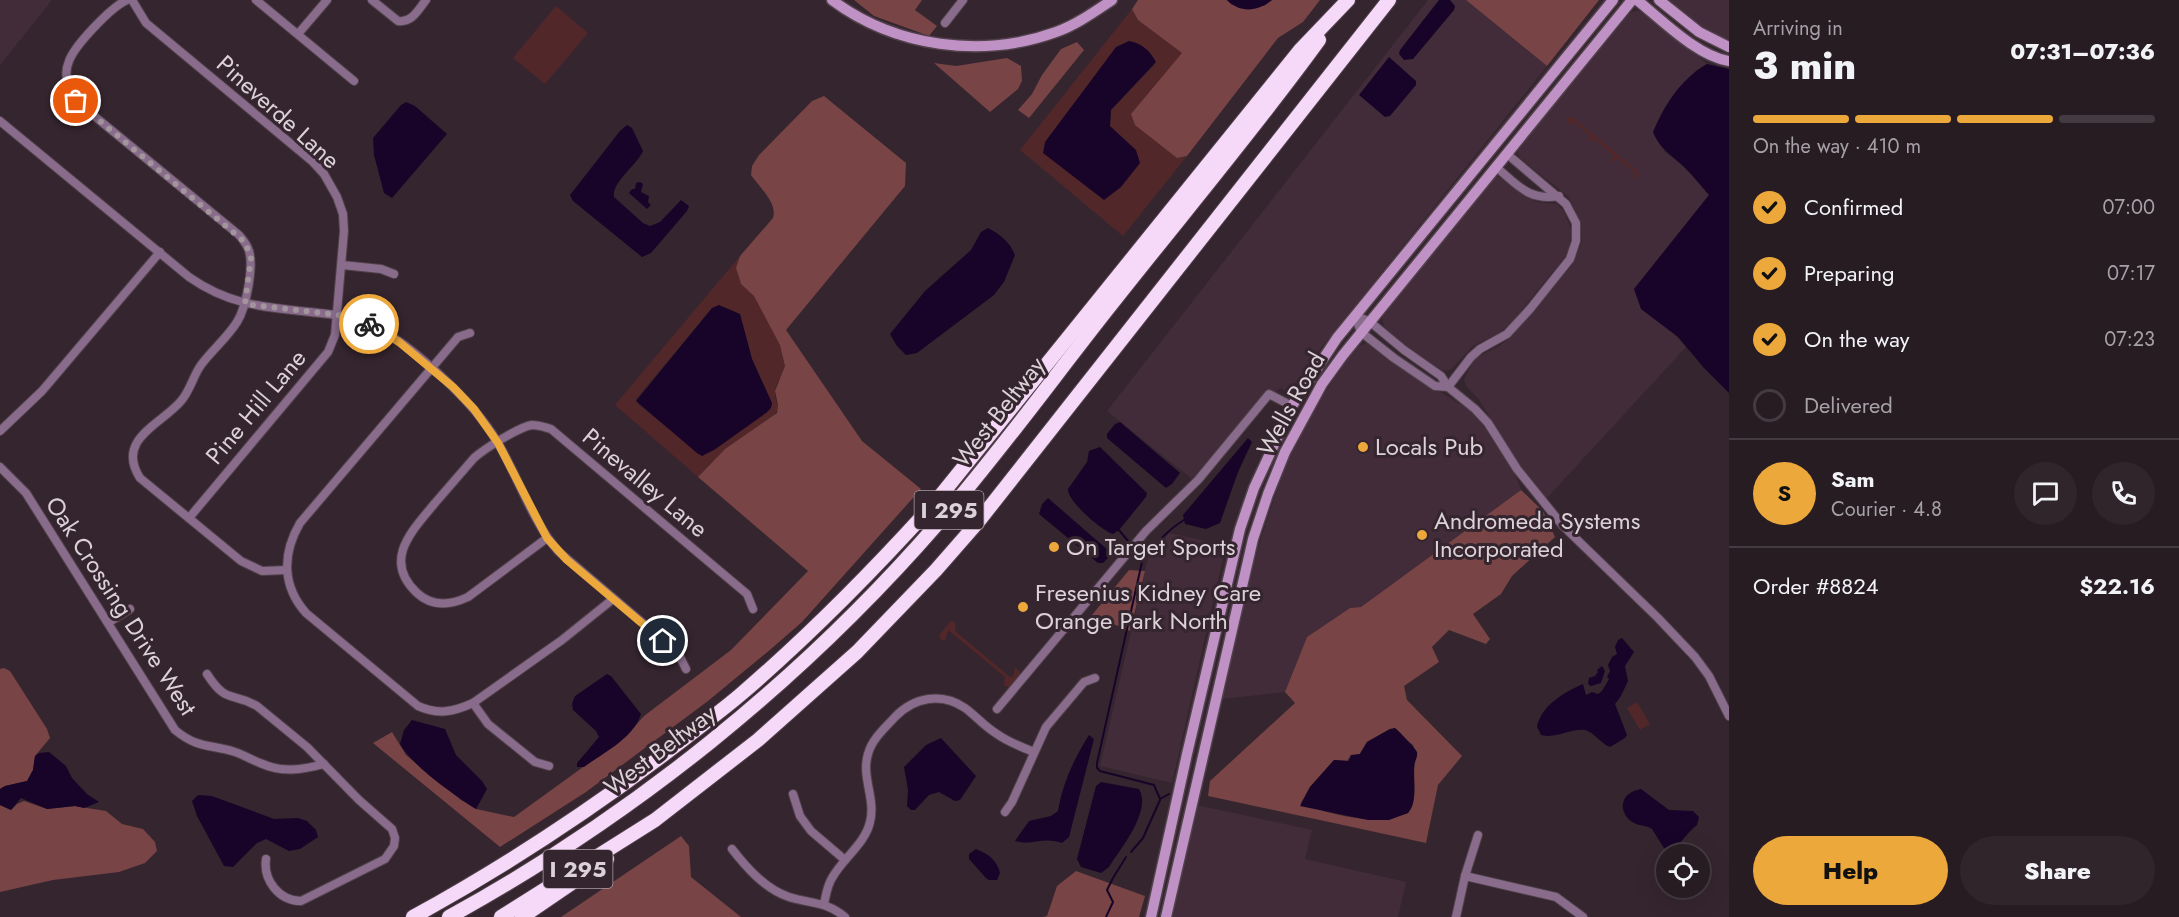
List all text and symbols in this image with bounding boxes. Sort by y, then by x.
text: Arriving in [1753,14,1843,43]
text: 07:31–07:36 [2010,35,2155,67]
text: 3 min [1753,37,1856,94]
street label: Pineverde Lane [209,47,348,177]
pin [50,75,101,126]
icon: bag [59,84,92,117]
text: On the way · 410 m [1753,132,1921,161]
icon: check [1753,191,1786,224]
text: Confirmed [1804,191,1903,223]
text: 07:00 [2103,193,2155,222]
icon: check [1753,257,1786,290]
text: Preparing [1804,257,1895,289]
text: 07:17 [2107,259,2155,288]
courier [339,294,399,354]
icon: bike [353,308,386,341]
icon: check [1753,323,1786,356]
text: On the way [1804,323,1909,355]
text: 07:23 [2104,325,2155,354]
street label: Pine Hill Lane [197,342,314,472]
street label: Wells Road [1248,345,1333,462]
street label: West Beltway [944,348,1053,475]
text: Delivered [1804,389,1893,421]
street label: Pinevalley Lane [575,420,716,546]
place label: Locals Pub [1375,429,1483,464]
marker: Locals Pub [1356,440,1370,454]
button: chat [2014,462,2077,525]
button: phone [2092,462,2155,525]
text: Sam [1831,463,1875,495]
text: S [1778,477,1791,509]
street label: Oak Crossing Drive West [37,489,206,722]
road number: I 295 [914,491,984,529]
text: Courier · 4.8 [1831,495,1942,524]
place label: Andromeda Systems Incorporated [1434,503,1641,566]
marker: Andromeda Systems Incorporated [1415,528,1429,542]
place label: On Target Sports [1066,529,1236,564]
marker: On Target Sports [1047,540,1061,554]
text: Order #8824 [1753,570,1879,602]
text: $22.16 [2079,570,2155,602]
place label: Fresenius Kidney Care Orange Park North [1035,575,1261,638]
marker: Fresenius Kidney Care Orange Park North [1016,600,1030,614]
pin [637,615,688,666]
icon: home [646,624,679,657]
street label: West Beltway [596,696,723,803]
button: Help [1753,836,1948,905]
button: Share [1960,836,2155,905]
map controls [1656,844,1710,898]
button: locate [1656,844,1710,898]
road number: I 295 [544,850,612,888]

